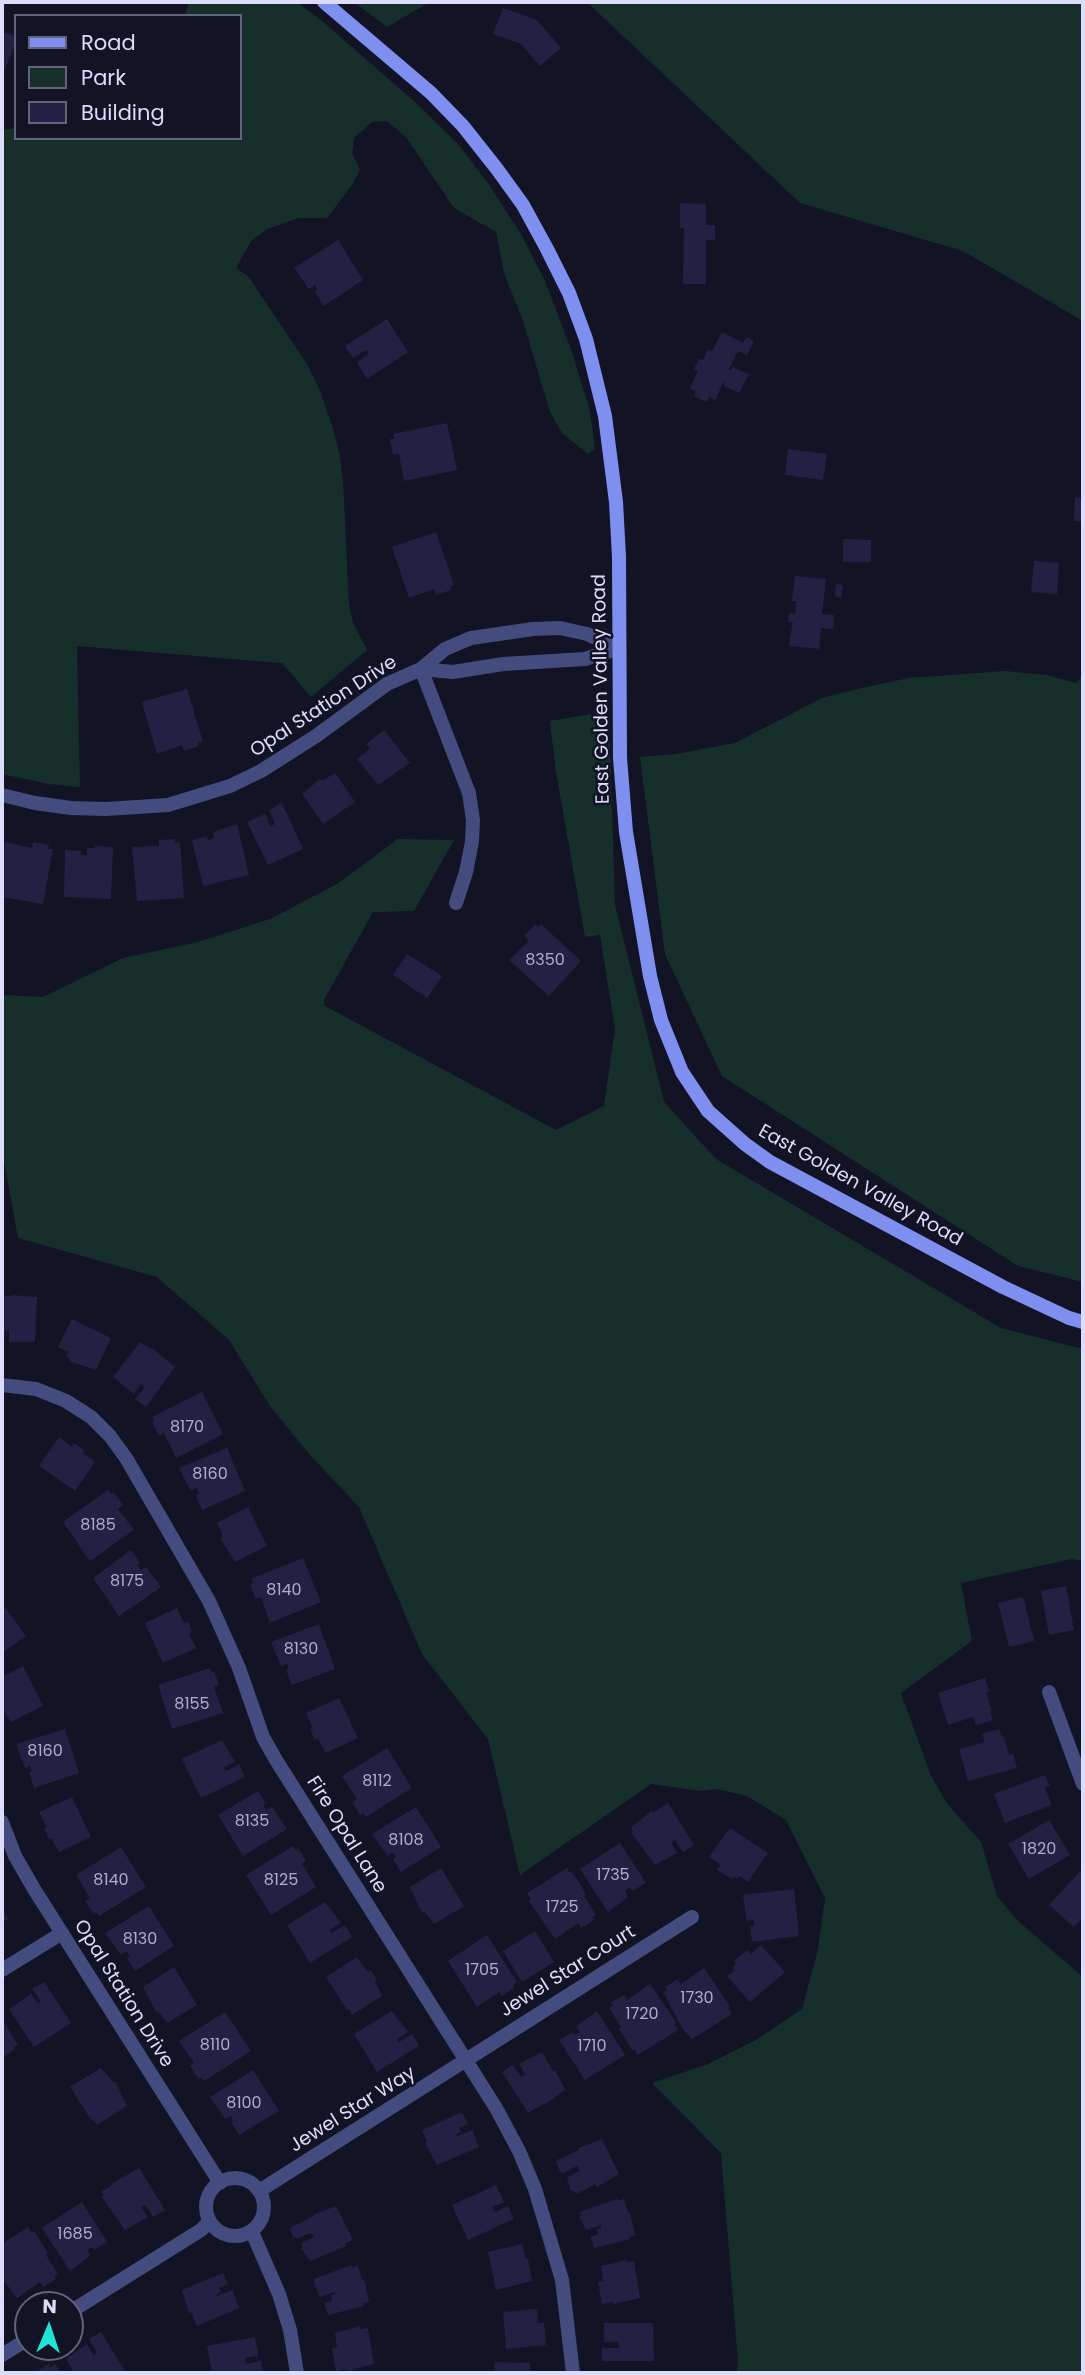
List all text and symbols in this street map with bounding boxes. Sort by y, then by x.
legend [14,14,242,140]
text: Road [81,28,136,57]
text: Park [81,63,126,92]
text: Building [81,98,165,127]
street label: East Golden Valley Road [589,574,615,804]
street label: Opal Station Drive [247,651,401,763]
house number: 8350 [525,951,565,971]
street label: East Golden Valley Road [754,1120,966,1252]
house number: 8170 [170,1418,204,1438]
house number: 8160 [192,1465,228,1485]
house number: 8185 [80,1516,116,1536]
house number: 8175 [110,1572,144,1592]
house number: 8140 [266,1581,302,1601]
house number: 8130 [284,1640,318,1660]
house number: 8155 [174,1695,210,1715]
house number: 8160 [27,1742,63,1762]
street label: Fire Opal Lane [301,1772,391,1898]
house number: 8112 [362,1772,392,1792]
house number: 8135 [235,1812,269,1832]
house number: 8108 [388,1831,424,1851]
house number: 1820 [1022,1840,1056,1860]
house number: 1735 [596,1866,630,1886]
house number: 8140 [93,1871,129,1891]
house number: 8125 [264,1871,298,1891]
house number: 1725 [545,1898,579,1918]
street label: Opal Station Drive [68,1916,178,2072]
street label: Jewel Star Court [496,1921,640,2023]
house number: 8130 [123,1930,157,1950]
house number: 1705 [465,1961,499,1981]
house number: 1730 [680,1989,714,2009]
house number: 1720 [625,2005,659,2025]
house number: 8110 [200,2036,230,2056]
house number: 1710 [577,2037,607,2057]
street label: Jewel Star Way [286,2062,420,2158]
house number: 8100 [226,2094,262,2114]
house number: 1685 [57,2225,93,2245]
north arrow [14,2291,84,2361]
text: N [42,2293,57,2320]

